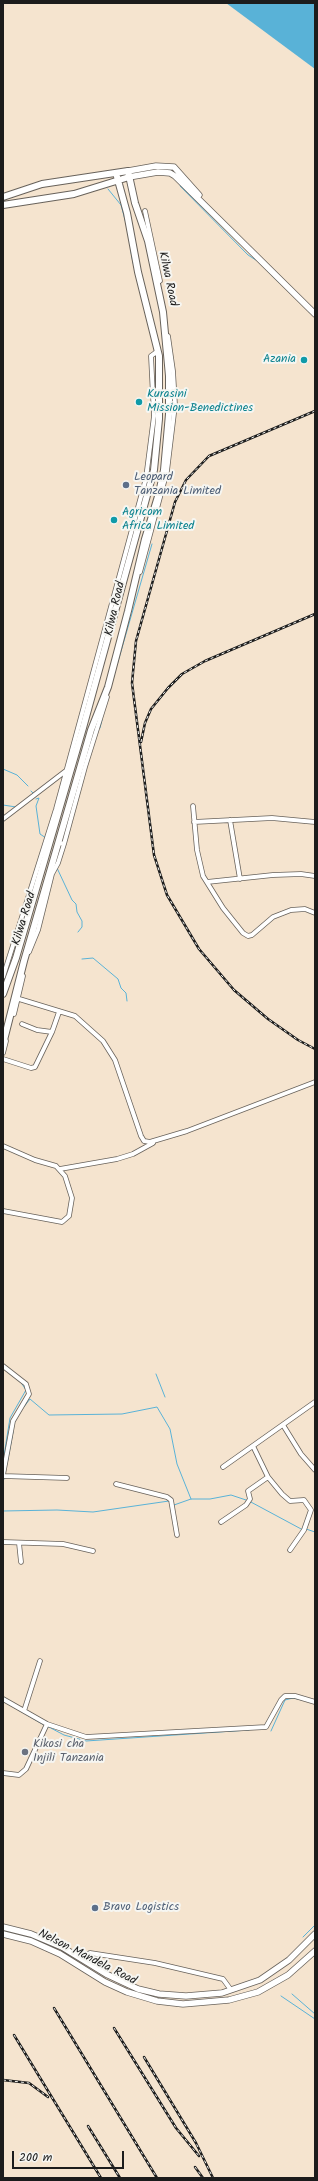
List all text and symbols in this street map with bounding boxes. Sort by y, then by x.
street label: Kilwa Road [154,250,180,308]
place label: Azania [263,353,296,367]
marker: Azania [299,355,309,365]
place label: Kurasini Mission-Benedictines [147,388,253,416]
marker: Kurasini Mission-Benedictines [134,397,144,407]
place label: Leopard Tanzania Limited [134,471,221,499]
marker: Leopard Tanzania Limited [121,480,131,490]
place label: Agricom Africa Limited [122,506,194,534]
marker: Agricom Africa Limited [109,515,119,525]
street label: Kilwa Road [103,580,129,638]
street label: Kilwa Road [10,890,40,948]
place label: Kikosi cha Injili Tanzania [33,1738,104,1766]
marker: Kikosi cha Injili Tanzania [20,1747,30,1757]
place label: Bravo Logistics [103,1901,179,1915]
marker: Bravo Logistics [90,1903,100,1913]
street label: Nelson Mandela Road [35,1927,139,1989]
scale bar [14,2143,126,2169]
text: 200 m [19,2148,52,2167]

